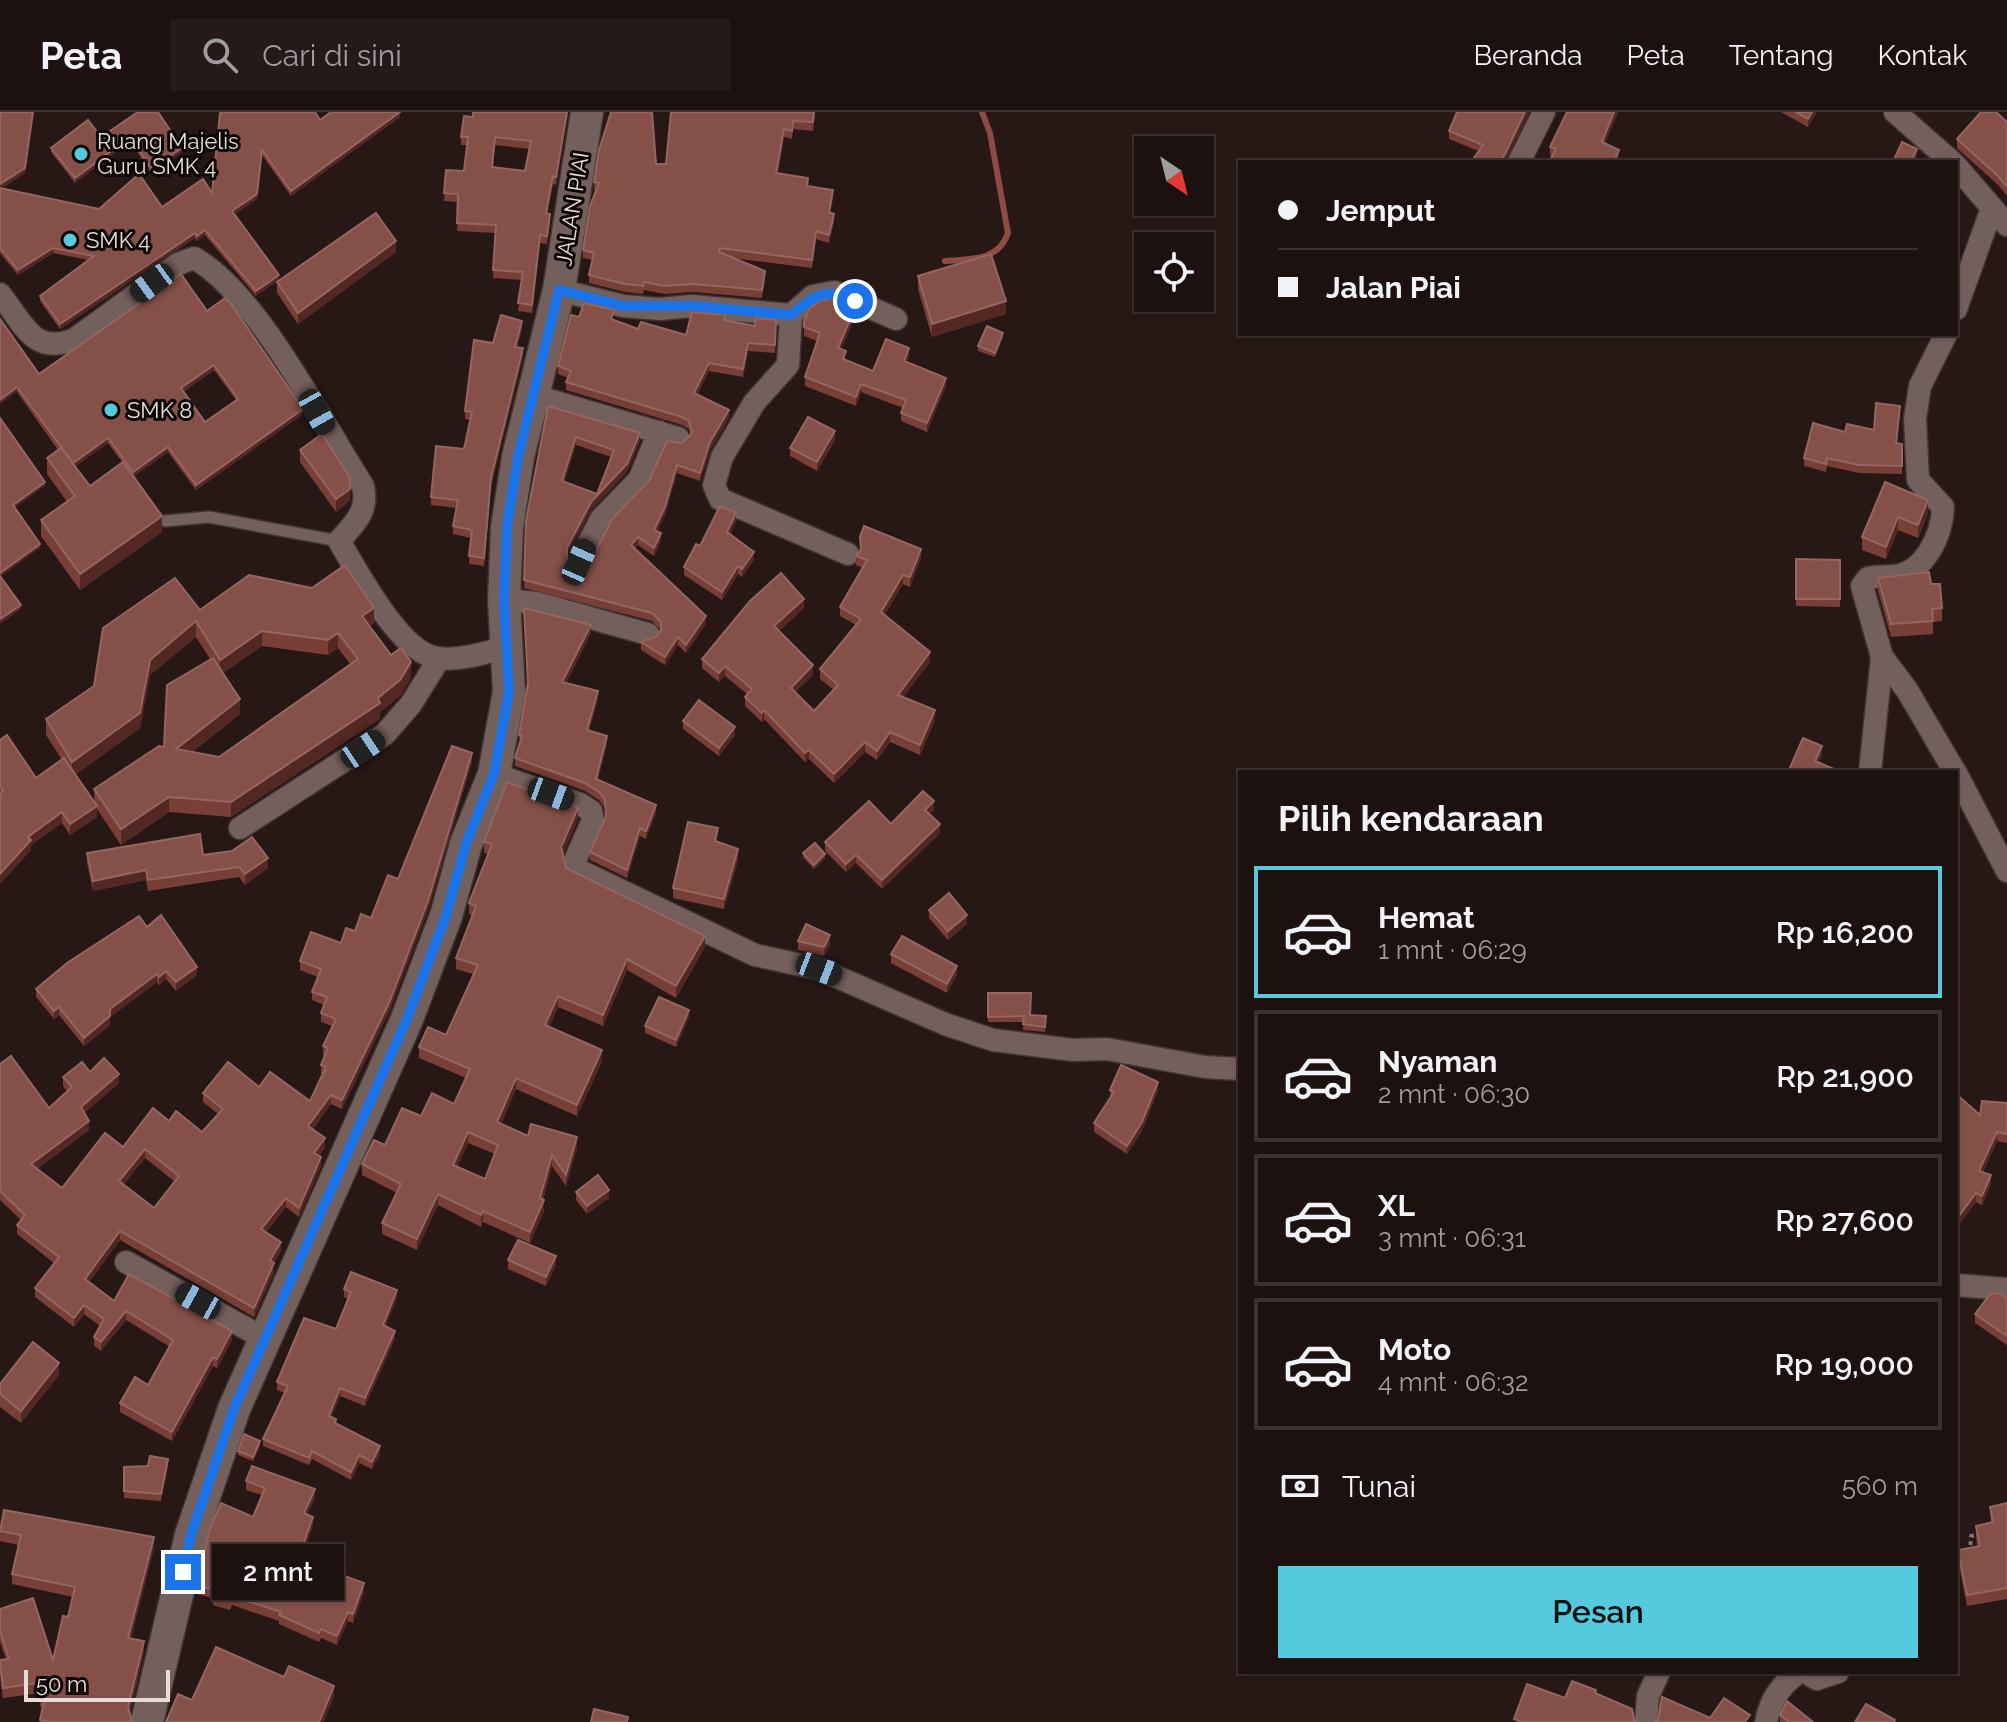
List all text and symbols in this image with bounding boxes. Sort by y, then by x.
search box [170,19,730,91]
text: Peta [40,33,122,78]
icon: search [198,33,242,77]
text: Cari di sini [262,38,402,73]
text: Beranda [1473,39,1583,72]
text: Peta [1627,39,1685,72]
text: Tentang [1729,39,1834,72]
text: Kontak [1878,39,1967,72]
place label: Ruang Majelis Guru SMK 4 [97,128,239,179]
north arrow [1134,136,1214,216]
map controls [1134,136,1214,312]
marker: Ruang Majelis Guru SMK 4 [72,145,90,163]
street label: JALAN PIAI [550,150,594,268]
text: Jemput [1326,193,1435,228]
place label: SMK 4 [86,227,150,253]
marker: SMK 4 [61,231,79,249]
button: locate [1134,232,1214,312]
car [126,259,178,307]
text: Jalan Piai [1326,270,1461,305]
route start [837,283,873,319]
car [295,385,339,439]
place label: SMK 8 [127,397,192,423]
marker: SMK 8 [102,401,120,419]
car [558,535,600,589]
car [336,726,390,772]
car [524,775,578,813]
text: Pilih kendaraan [1278,797,1544,839]
icon: car [1282,896,1354,968]
text: Hemat [1378,900,1475,935]
text: Rp 16,200 [1776,915,1914,950]
text: 1 mnt · 06:29 [1378,935,1527,965]
car [792,949,846,989]
icon: car [1282,1040,1354,1112]
text: Nyaman [1378,1044,1498,1079]
text: Rp 21,900 [1776,1059,1914,1094]
text: 2 mnt · 06:30 [1378,1079,1530,1109]
icon: car [1282,1184,1354,1256]
text: XL [1378,1188,1415,1223]
text: Rp 27,600 [1775,1203,1914,1238]
text: 3 mnt · 06:31 [1378,1223,1526,1253]
car [171,1279,225,1323]
icon: car [1282,1328,1354,1400]
text: Moto [1378,1332,1451,1367]
text: Rp 19,000 [1774,1347,1914,1382]
text: 4 mnt · 06:32 [1378,1367,1529,1397]
icon: cash [1278,1464,1322,1508]
text: Tunai [1342,1469,1416,1504]
text: 560 m [1842,1471,1918,1501]
callout: 2 mnt [211,1544,343,1600]
route end [165,1554,201,1590]
text: 2 mnt [243,1557,313,1587]
button: Pesan [1278,1566,1918,1658]
scale bar [24,1666,170,1702]
text: 50 m [36,1671,87,1697]

